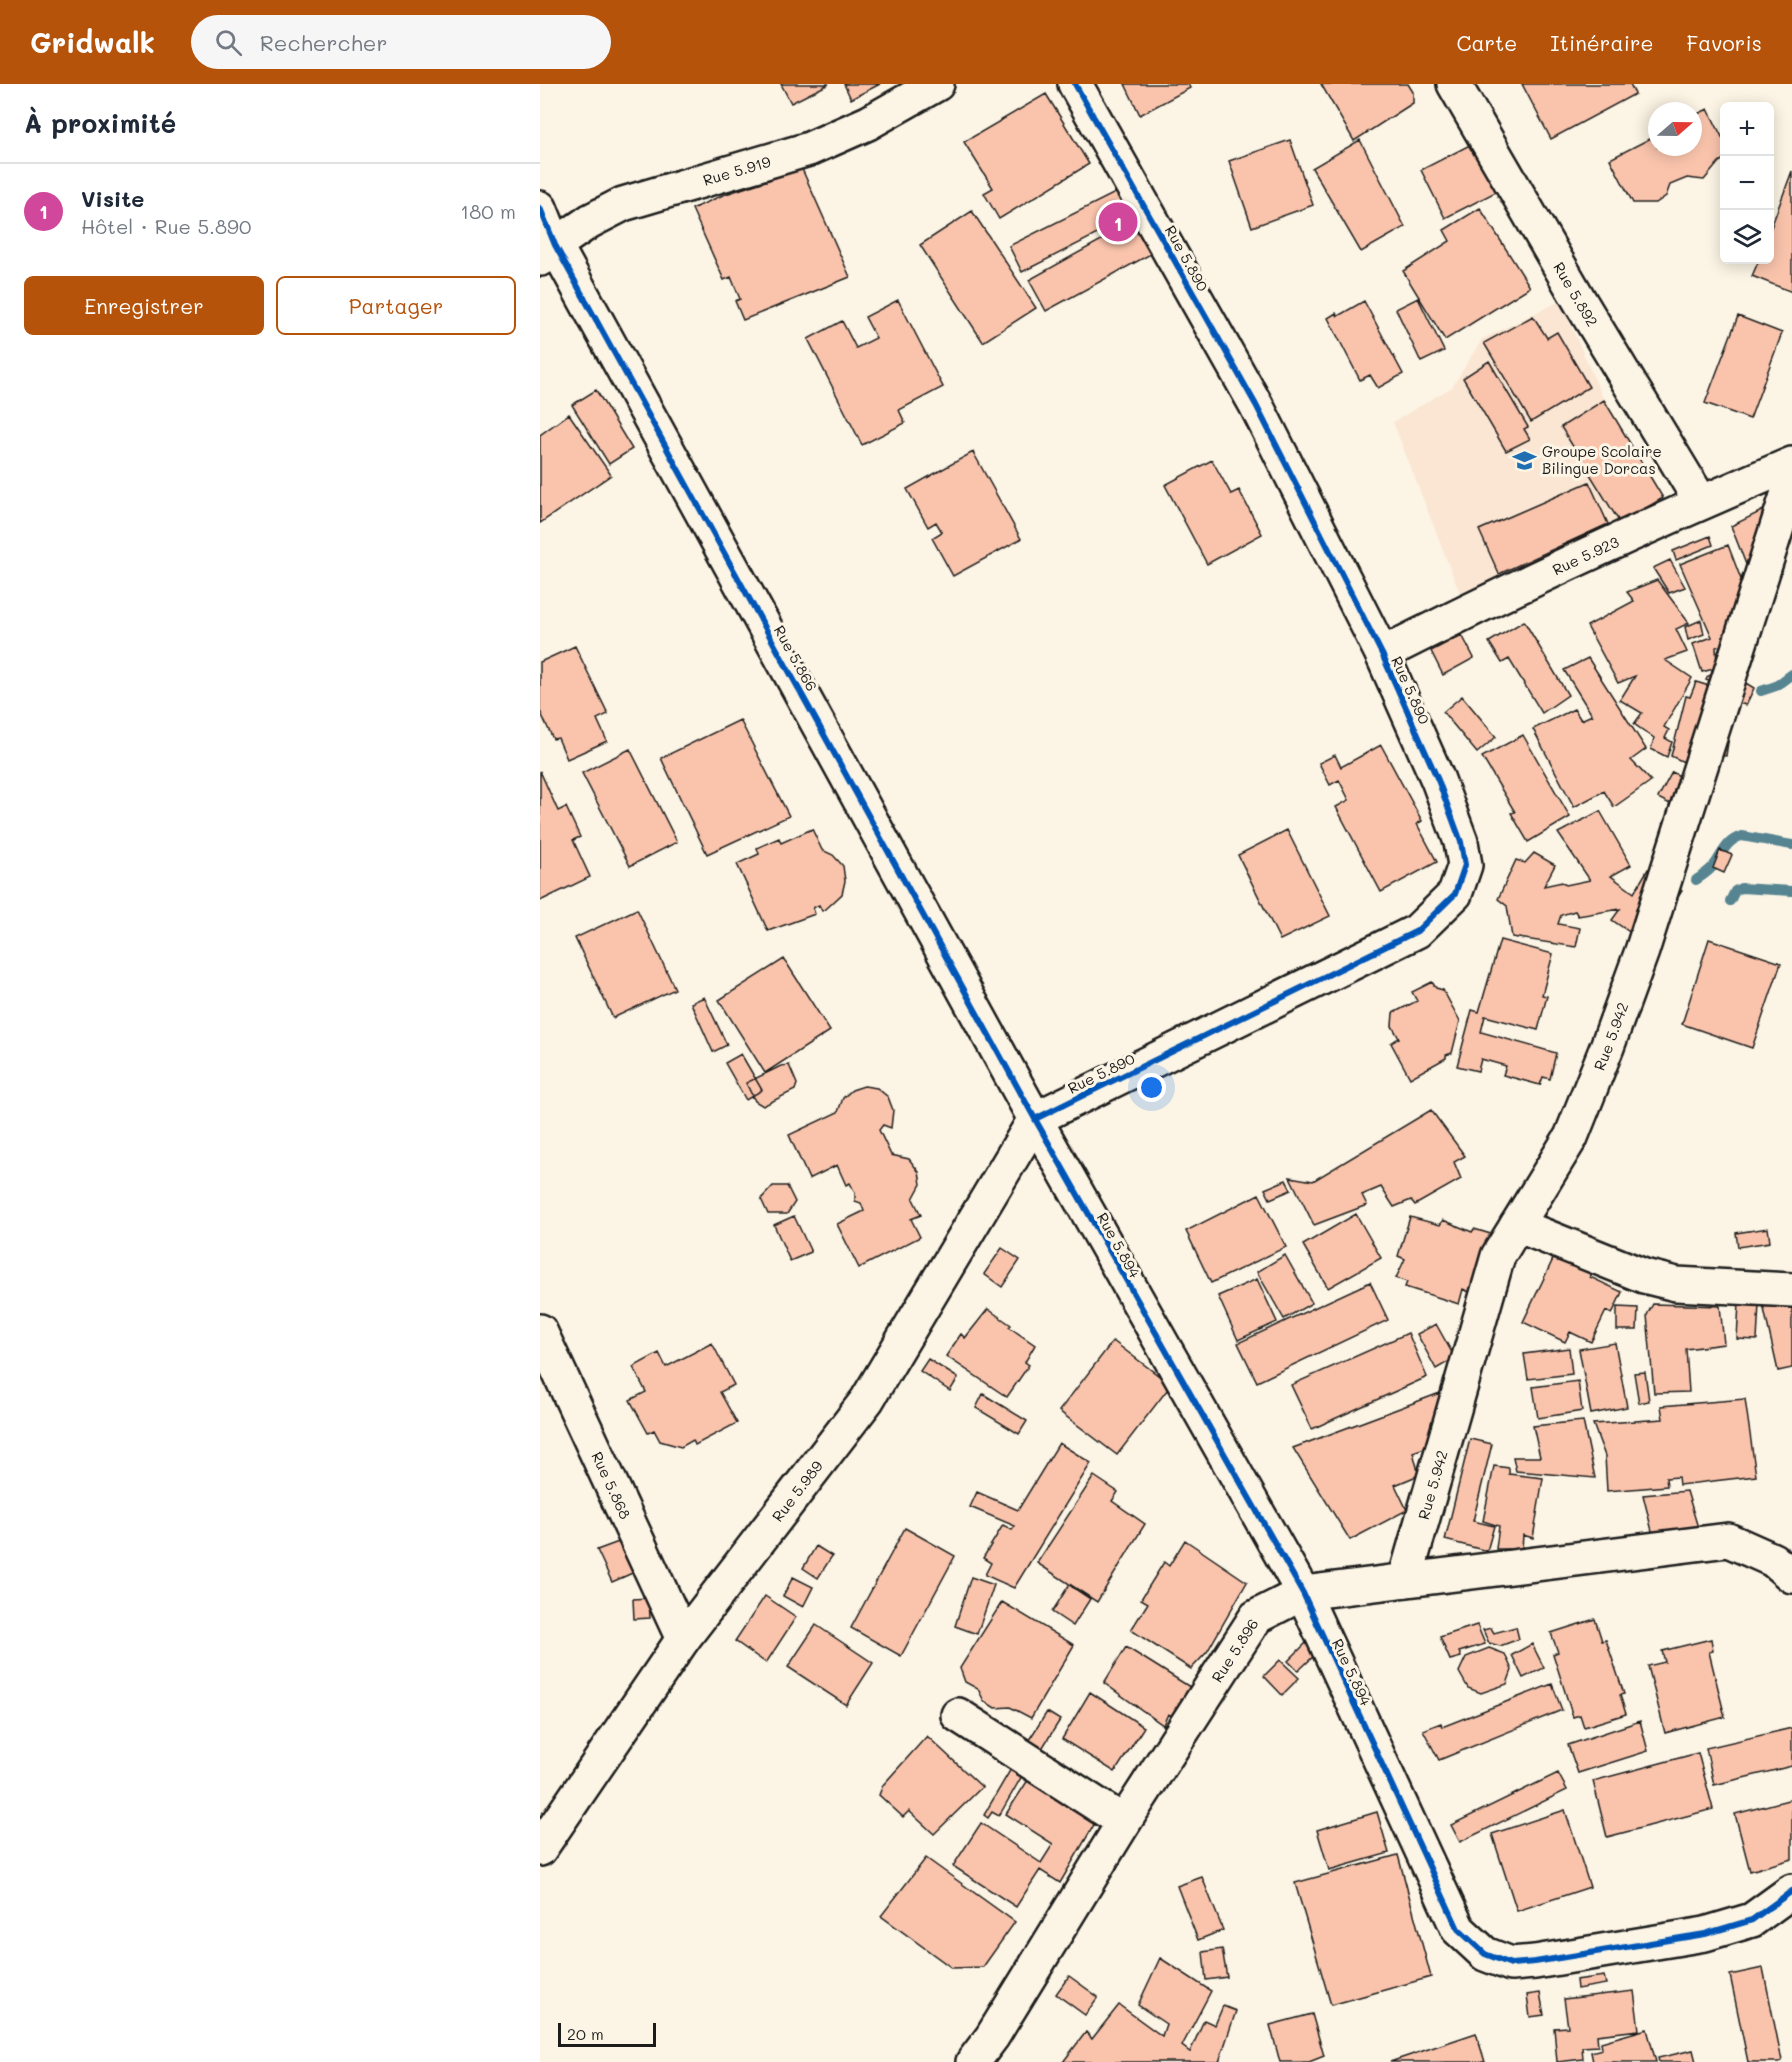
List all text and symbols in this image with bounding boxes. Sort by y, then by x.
search box [191,15,611,69]
text: Gridwalk [30,24,155,60]
icon: search [212,26,245,59]
text: Rechercher [260,28,387,57]
text: Carte [1456,29,1517,56]
text: Itinéraire [1550,29,1653,56]
text: Favoris [1686,29,1762,56]
north arrow [1648,102,1702,156]
map controls [1720,102,1774,264]
button: + [1720,102,1774,156]
text: À proximité [24,106,176,140]
street label: Rue 5.919 [701,151,773,190]
button: − [1720,156,1774,210]
text: Visite [81,184,144,213]
text: 1 [39,198,48,224]
text: 180 m [460,198,516,224]
pin: 1 [1098,200,1138,244]
button: layers [1720,210,1774,264]
text: Hôtel · Rue 5.890 [81,213,251,239]
street label: Rue 5.890 [1161,222,1213,294]
street label: Rue 5.892 [1549,258,1603,330]
button: Enregistrer [24,276,264,335]
button: Partager [276,276,516,335]
place label: Groupe Scolaire Bilingue Dorcas [1542,441,1662,478]
school or university icon: Groupe Scolaire Bilingue Dorcas [1511,447,1537,473]
street label: Rue 5.923 [1549,531,1622,579]
street label: Rue 5.866 [770,622,822,694]
street label: Rue 5.890 [1387,653,1435,727]
street label: Rue 5.942 [1589,999,1632,1073]
street label: Rue 5.890 [1064,1048,1138,1098]
your location [1137,1073,1166,1102]
street label: Rue 5.894 [1093,1209,1145,1281]
street label: Rue 5.868 [587,1448,636,1522]
street label: Rue 5.942 [1413,1448,1452,1522]
street label: Rue 5.989 [767,1456,827,1525]
street label: Rue 5.896 [1207,1614,1263,1686]
street label: Rue 5.894 [1328,1635,1376,1709]
scale bar [558,2020,656,2048]
text: 20 m [567,2023,604,2044]

